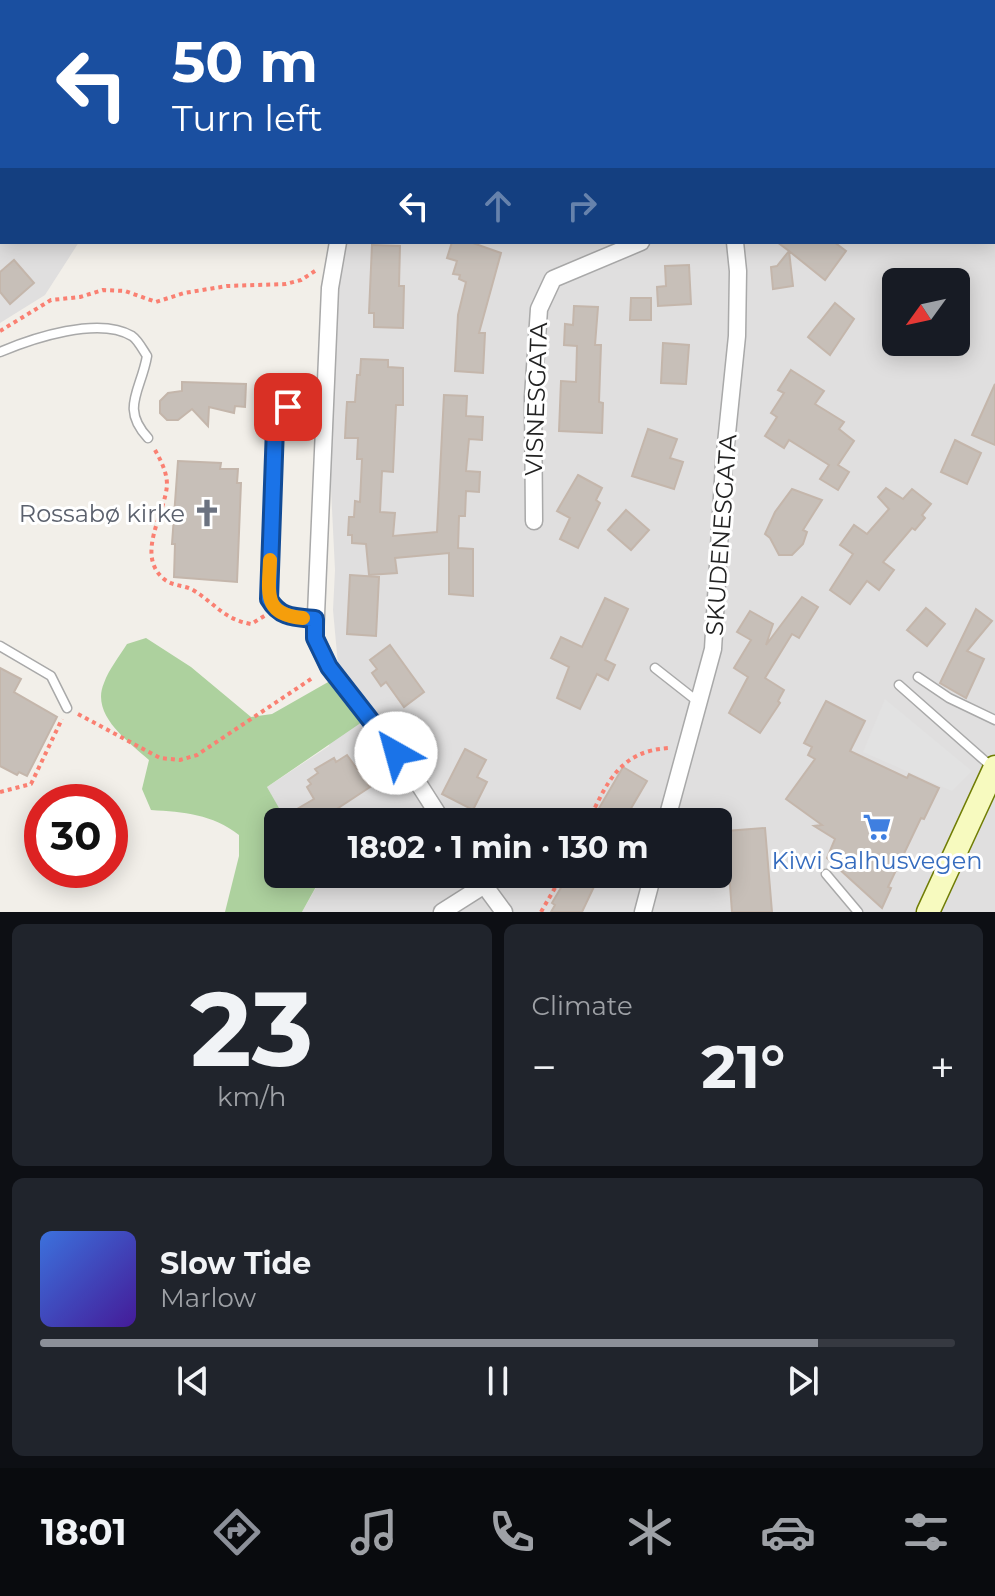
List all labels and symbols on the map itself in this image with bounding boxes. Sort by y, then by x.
north arrow [882,268,970,356]
street label: VISNESGATA [519,321,553,476]
pin [254,373,322,441]
street label: SKUDENESGATA [699,433,743,637]
church icon: Rossabø kirke [192,498,222,528]
place label: Rossabø kirke [19,499,185,528]
position arrow [354,711,438,795]
speed limit sign: 30 [24,784,128,888]
supermarket icon: Kiwi Salhusvegen [862,812,892,842]
place label: Kiwi Salhusvegen [772,846,982,875]

